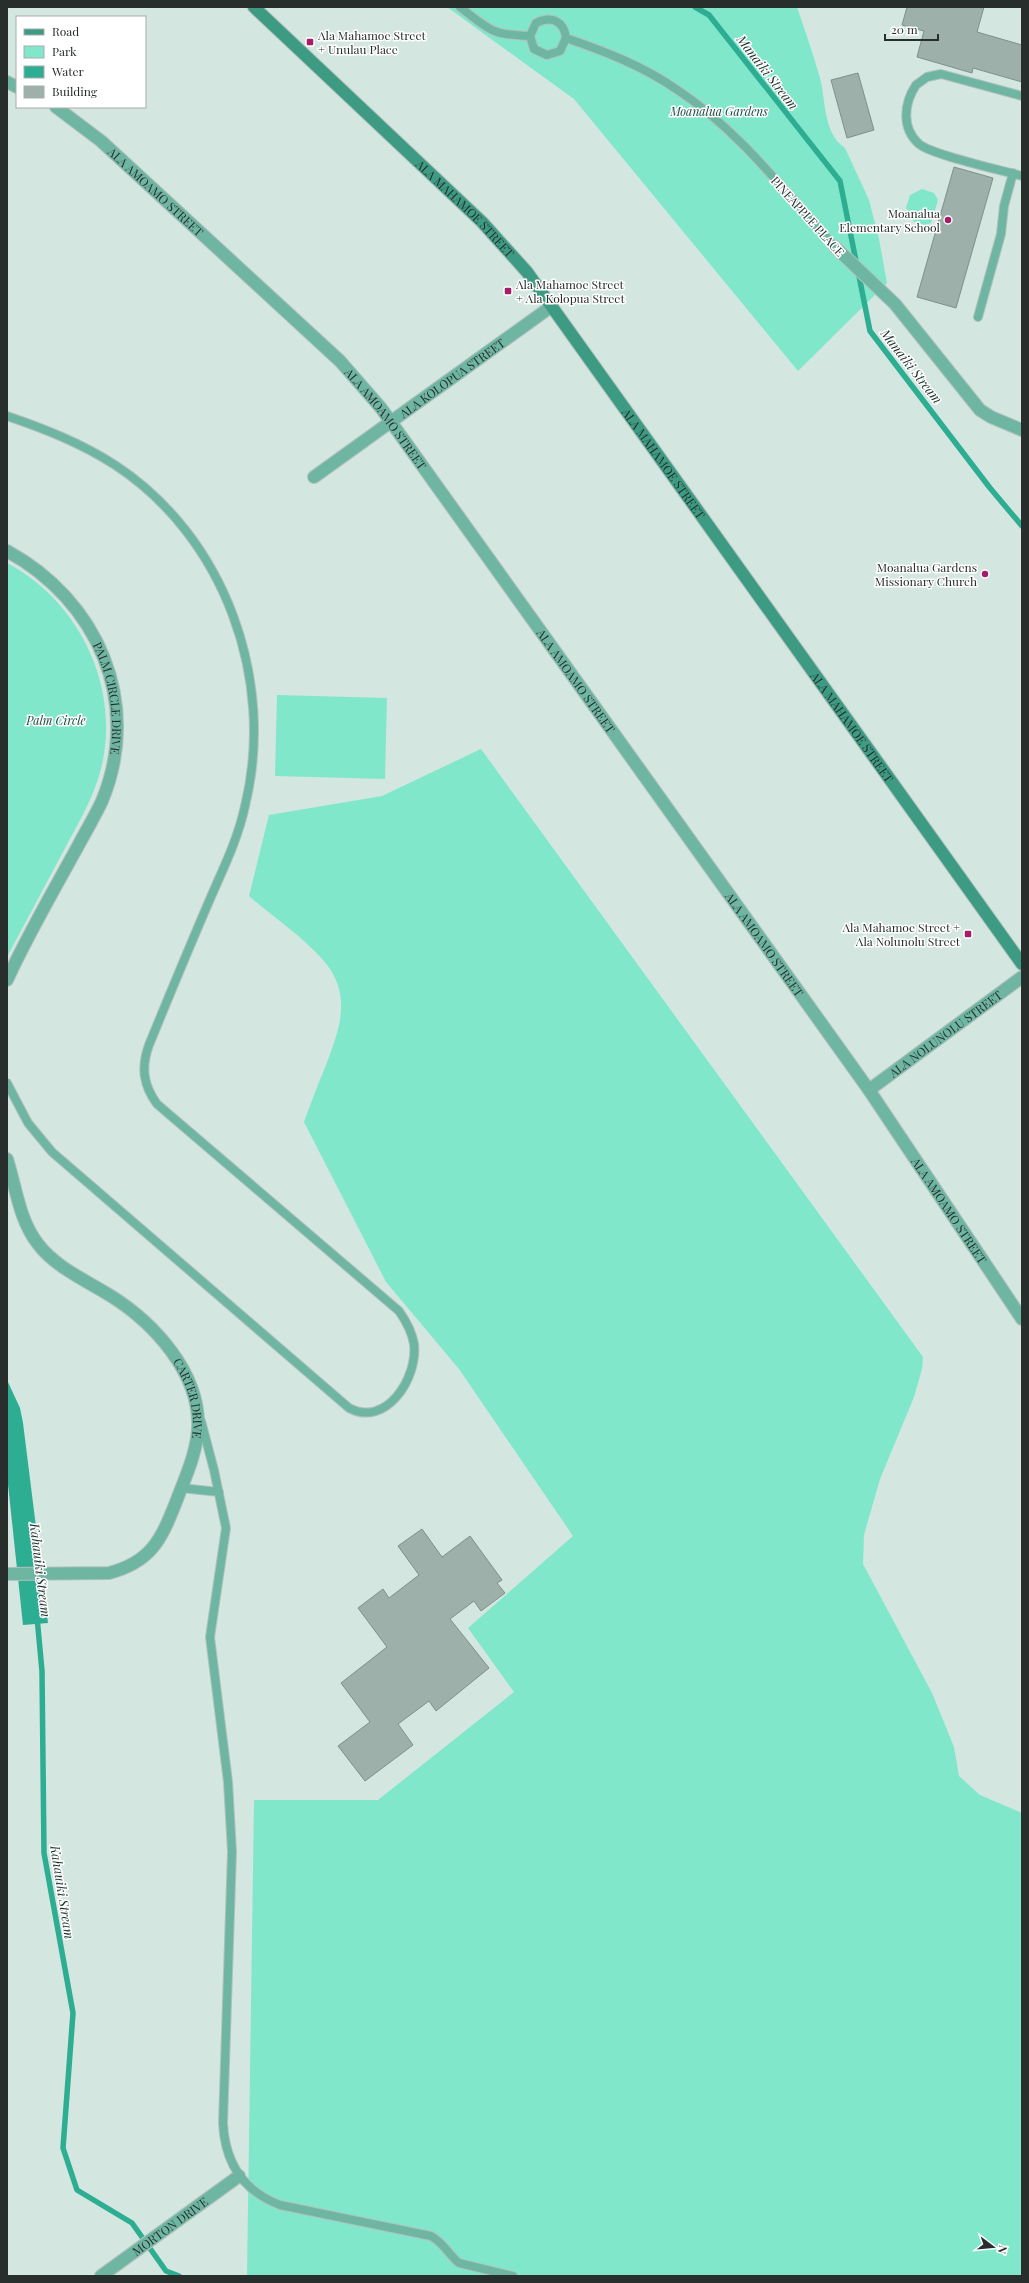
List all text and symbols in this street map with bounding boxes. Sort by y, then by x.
legend [16,16,146,108]
scale bar [885,16,938,42]
text: 20 m [891,21,918,37]
text: Road [52,23,79,39]
place label: Ala Mahamoe Street + Unulau Place [317,27,426,57]
water label: Manaiki Stream [733,30,802,113]
marker: Ala Mahamoe Street + Unulau Place [305,37,315,47]
text: Park [52,43,77,59]
text: Water [51,63,85,79]
text: Building [52,83,98,99]
park label: Moanalua Gardens [669,103,768,119]
street label: ALA AMOAMO STREET [104,143,207,240]
street label: ALA MAHAMOE STREET [412,155,518,261]
street label: PINEAPPLE PLACE [768,172,848,260]
place label: Moanalua Elementary School [839,205,941,235]
marker: Moanalua Elementary School [943,215,953,225]
place label: Ala Mahamoe Street + Ala Kolopua Street [515,276,625,306]
marker: Ala Mahamoe Street + Ala Kolopua Street [503,286,513,296]
water label: Manaiki Stream [877,324,946,407]
street label: ALA KOLOPUA STREET [395,334,508,422]
street label: ALA AMOAMO STREET [341,364,431,473]
street label: ALA MAHAMOE STREET [618,404,709,522]
place label: Moanalua Gardens Missionary Church [875,559,977,589]
marker: Moanalua Gardens Missionary Church [980,569,990,579]
street label: ALA AMOAMO STREET [533,625,619,736]
street label: PALM CIRCLE DRIVE [90,639,125,756]
street label: ALA MAHAMOE STREET [807,668,898,786]
park label: Palm Circle [25,712,86,728]
street label: ALA AMOAMO STREET [721,888,808,1000]
place label: Ala Mahamoe Street + Ala Nolunolu Street [841,919,961,949]
marker: Ala Mahamoe Street + Ala Nolunolu Street [963,929,973,939]
street label: ALA NOLUNOLU STREET [885,986,1006,1081]
street label: ALA AMOAMO STREET [908,1153,991,1267]
street label: CARTER DRIVE [170,1355,206,1440]
water label: Kahauiki Stream [27,1521,55,1618]
water label: Kahauiki Stream [47,1843,79,1940]
street label: MORTON DRIVE [129,2193,211,2259]
north arrow [973,2227,1013,2267]
text: N [995,2244,1011,2256]

